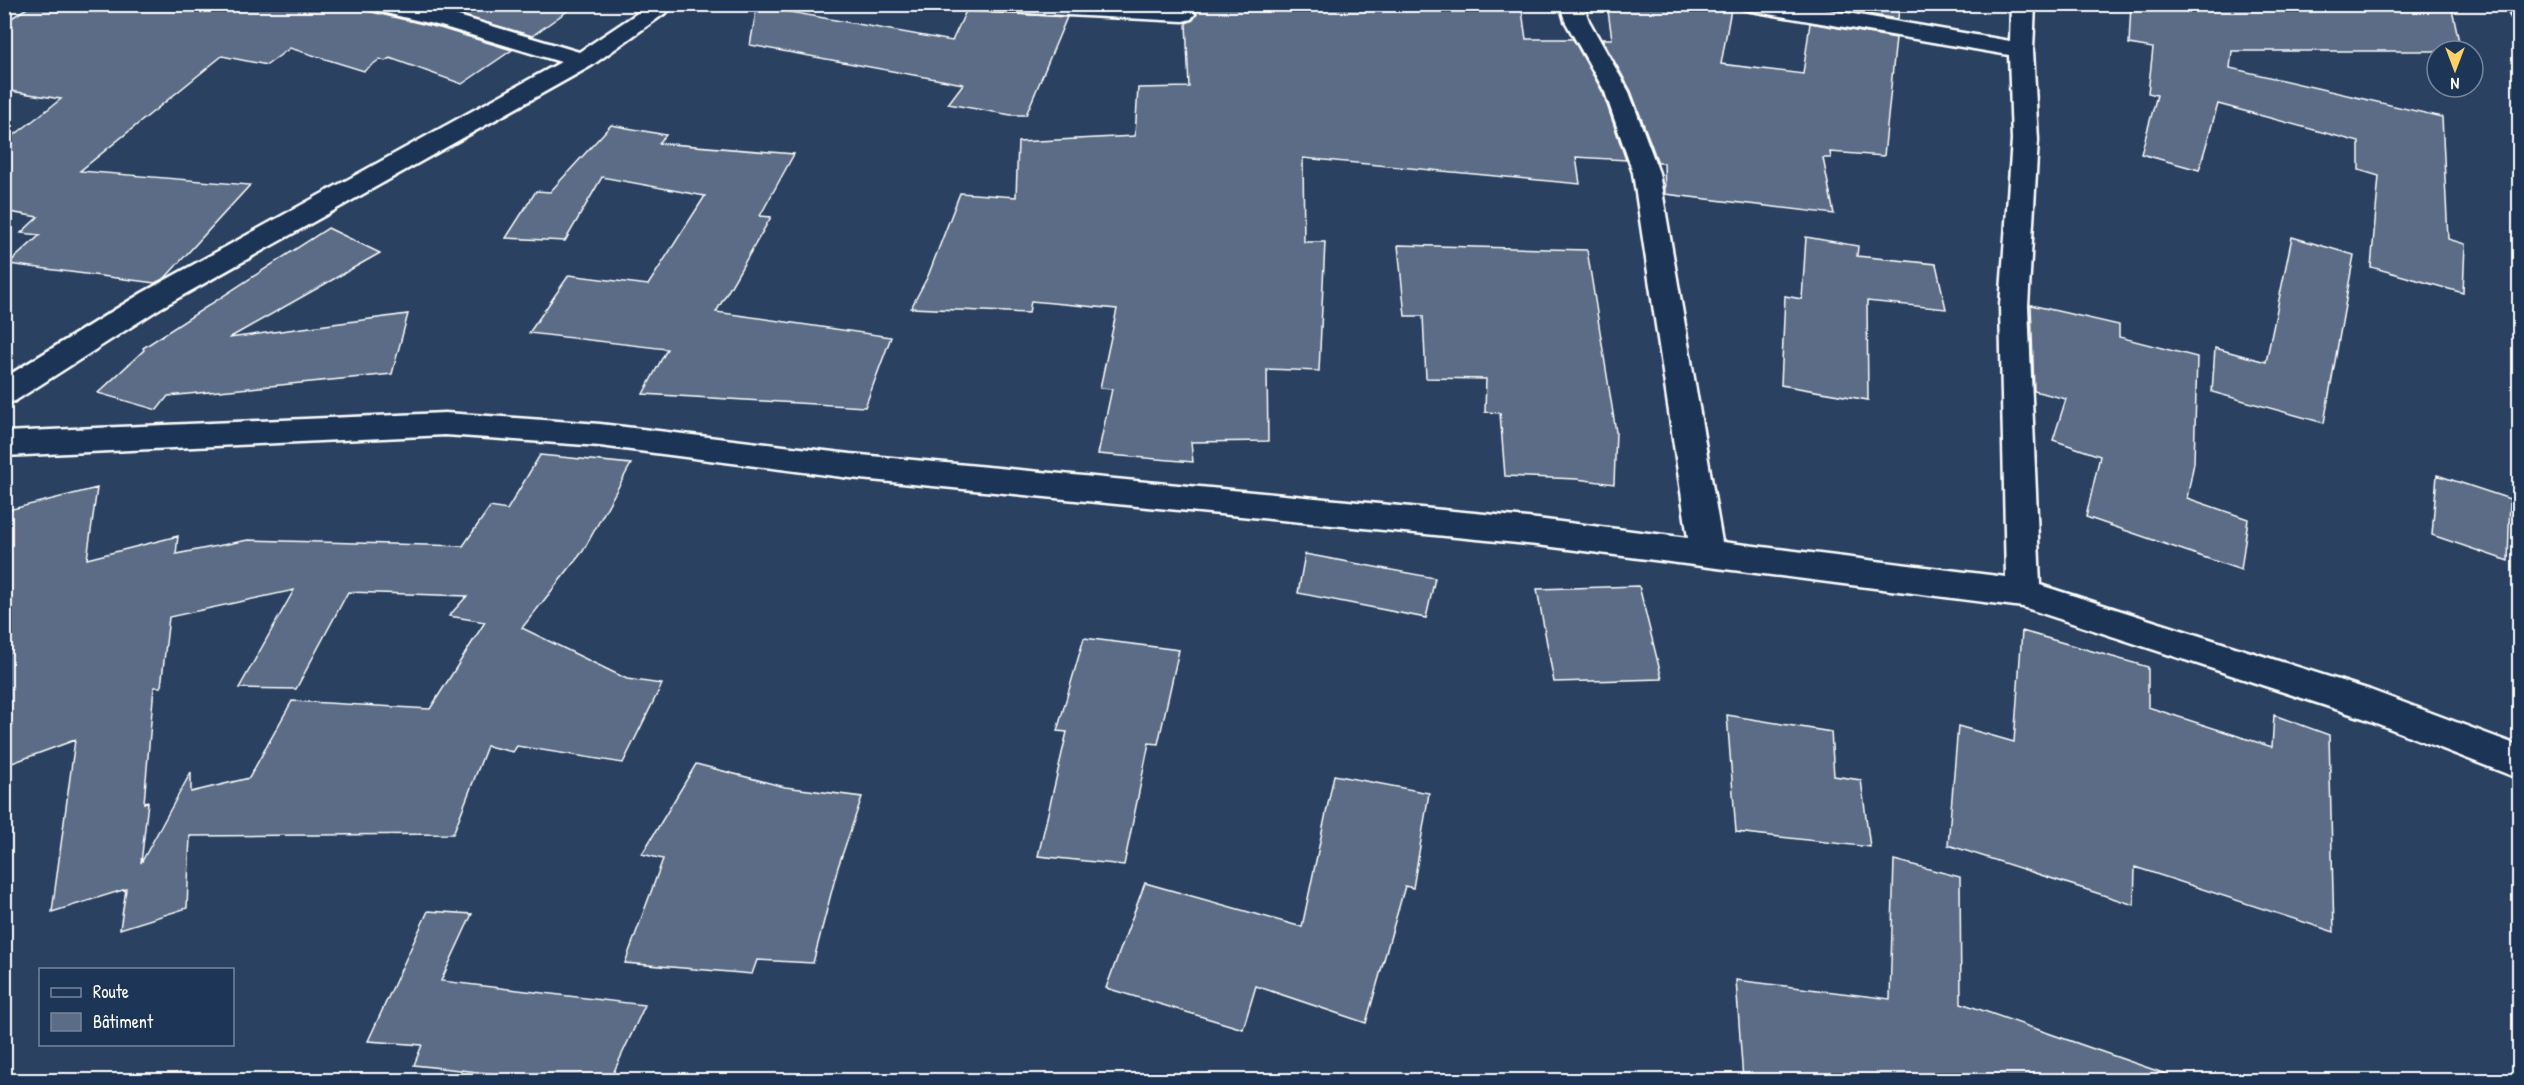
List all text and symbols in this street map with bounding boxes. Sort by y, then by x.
north arrow [2425,39,2485,99]
text: N [2450,73,2459,95]
legend [39,968,234,1046]
text: Route [93,979,129,1004]
text: Bâtiment [93,1009,154,1034]

